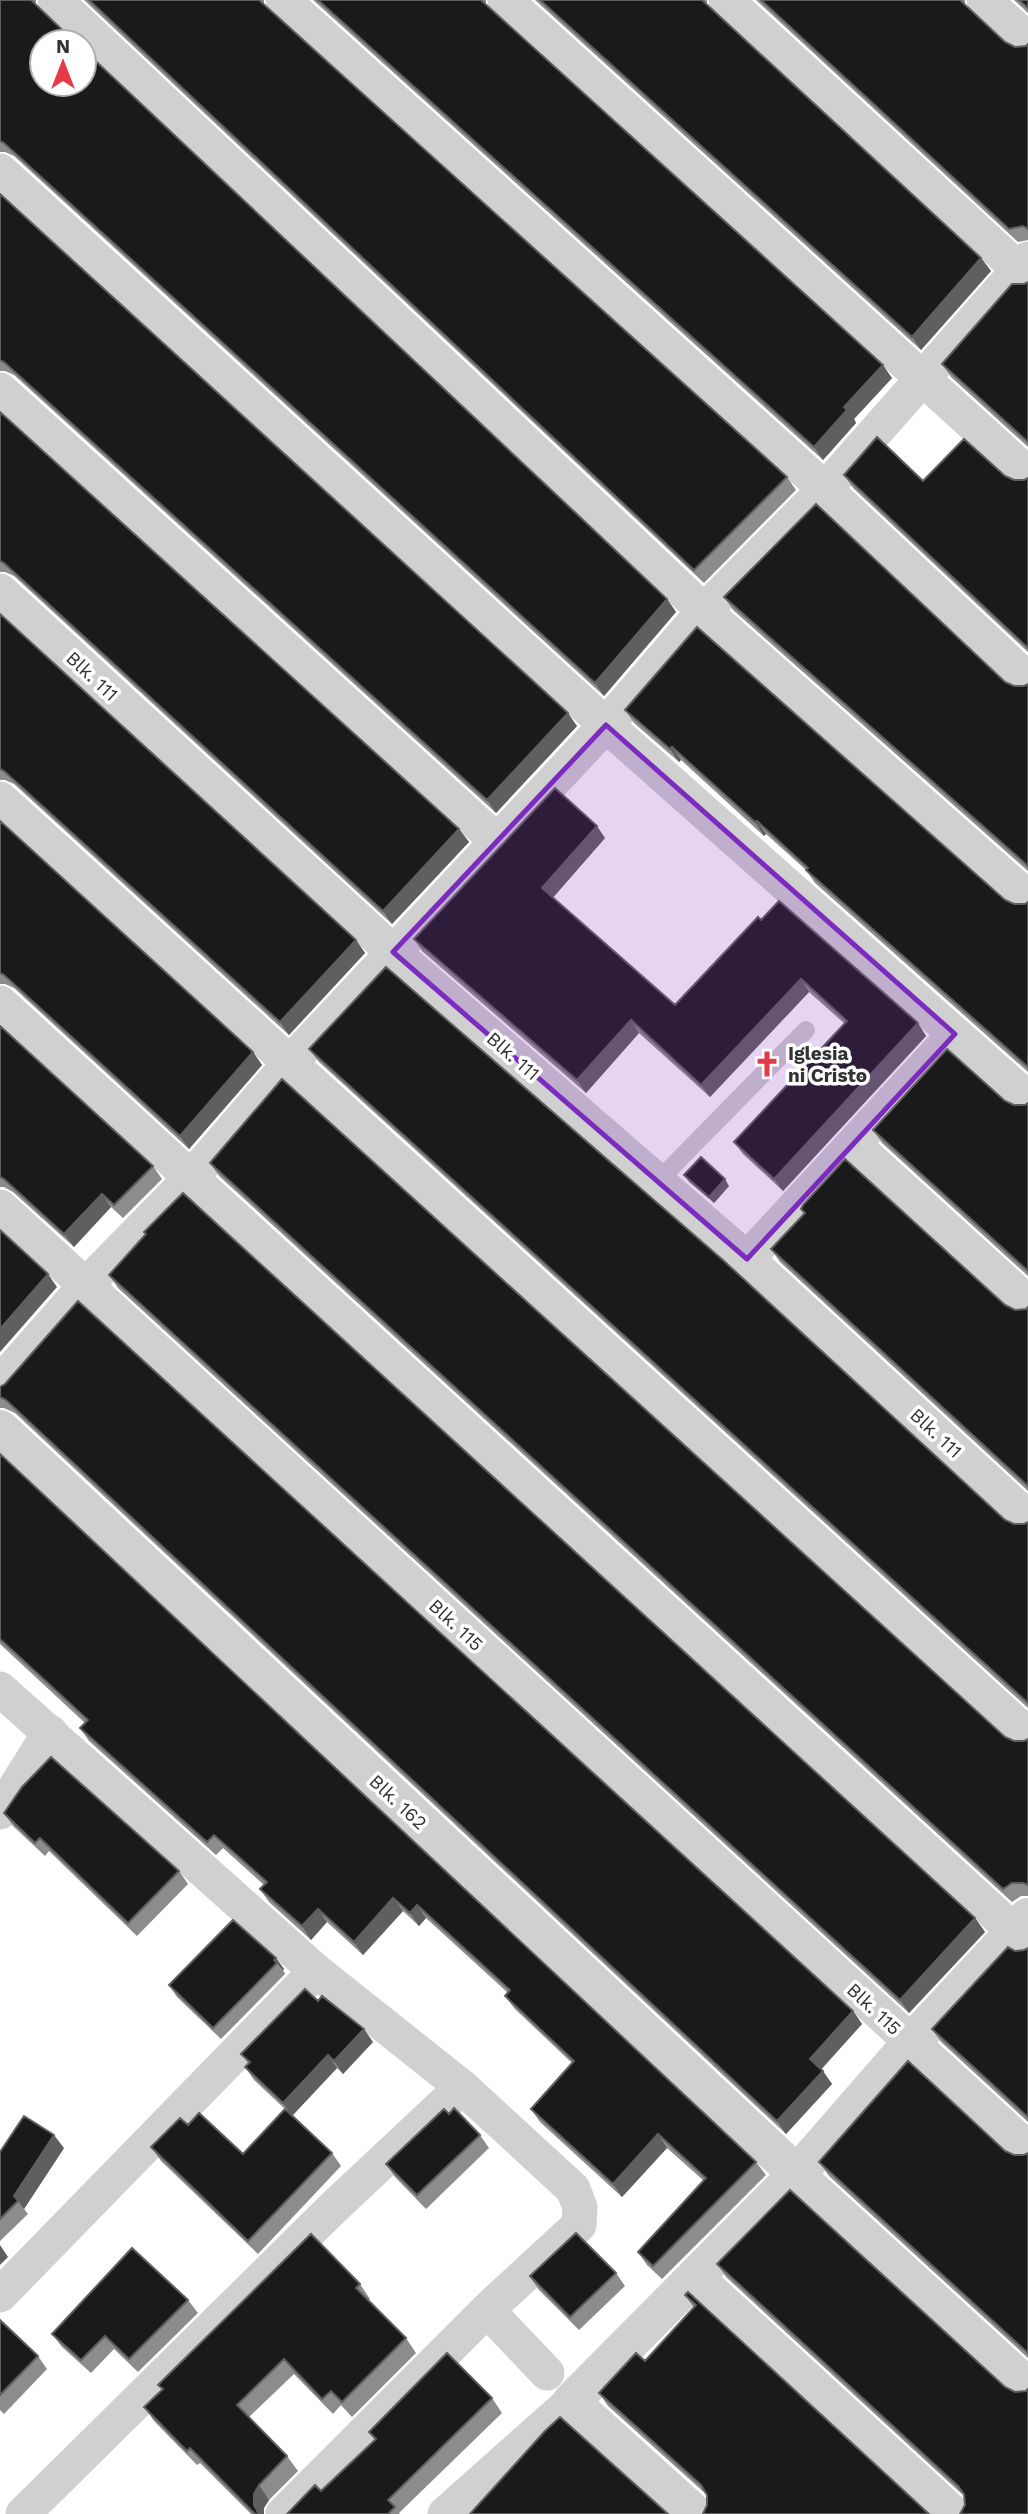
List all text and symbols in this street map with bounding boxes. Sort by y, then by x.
north arrow [28,28,98,98]
text: N [56,35,70,58]
street label: Blk. 111 [61,646,123,706]
street label: Blk. 111 [482,1027,544,1085]
place label: Iglesia ni Cristo [788,1042,867,1087]
church icon: Iglesia ni Cristo [752,1049,782,1079]
street label: Blk. 111 [905,1403,967,1463]
street label: Blk. 115 [424,1594,488,1656]
street label: Blk. 162 [364,1770,432,1834]
street label: Blk. 115 [842,1978,906,2040]

